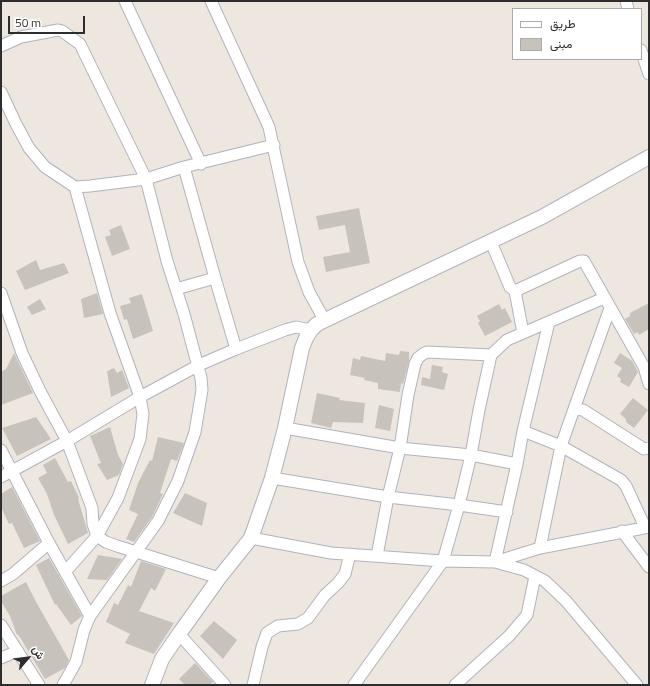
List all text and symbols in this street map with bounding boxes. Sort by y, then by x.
scale bar [10,8,87,34]
legend [512,8,642,60]
text: 50 m [15,13,41,32]
text: طريق [550,14,575,33]
text: مبنى [550,34,572,53]
north arrow [8,638,48,678]
text: ش [28,643,49,662]

